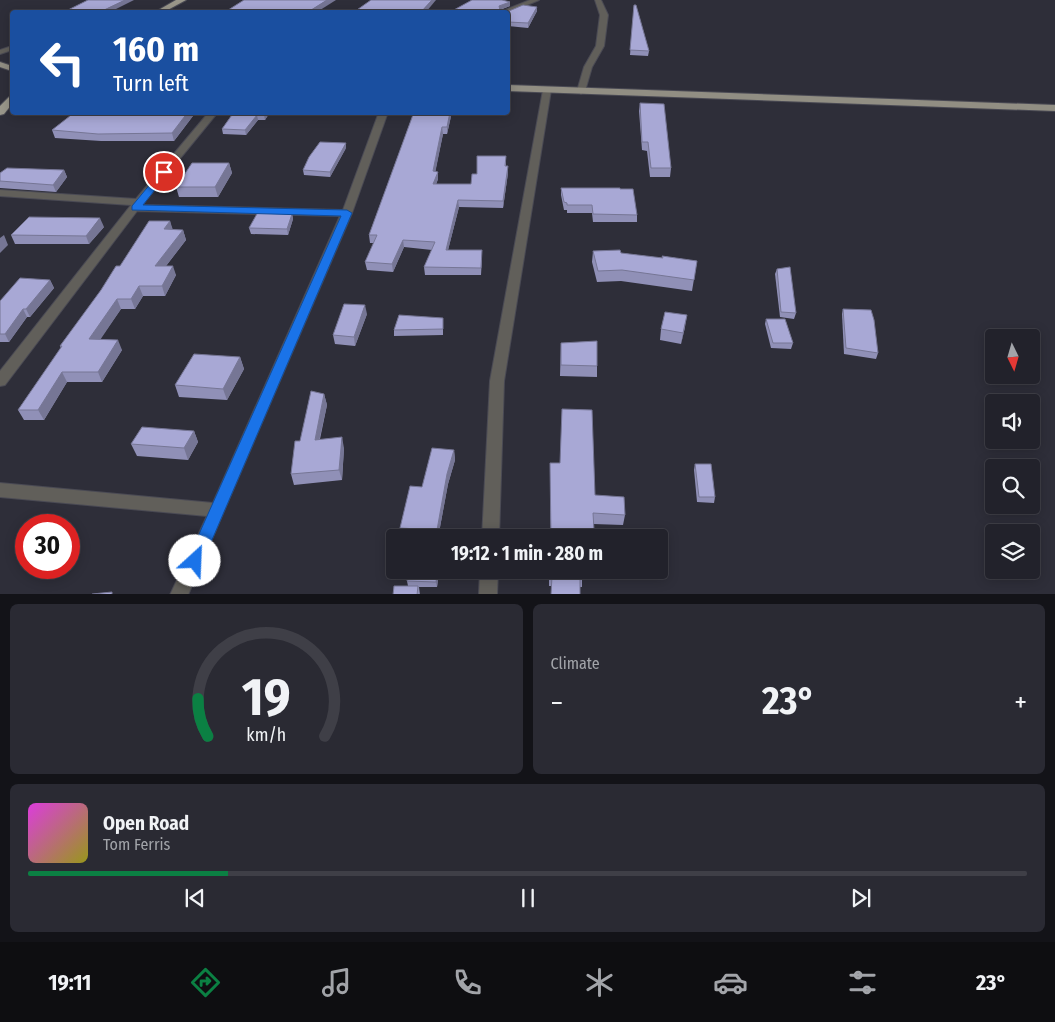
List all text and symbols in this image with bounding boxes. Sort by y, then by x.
text: 160 m [113,28,199,70]
icon: left [30,30,95,95]
text: Turn left [113,70,189,97]
pin [143,151,185,193]
icon: arrive [150,158,178,186]
north arrow [985,329,1040,384]
map controls [985,329,1040,579]
button: sound [985,394,1040,449]
button: search [985,459,1040,514]
speed limit sign: 30 [15,514,80,579]
button: layers [985,524,1040,579]
position arrow [168,534,220,586]
text: 19:12 · 1 min · 280 m [451,542,603,565]
text: Climate [551,654,600,673]
text: 19 [242,666,291,729]
text: 23° [762,678,815,724]
text: − [551,686,563,719]
text: + [1014,686,1027,719]
text: km/h [246,724,286,746]
text: Open Road [103,812,189,835]
text: Tom Ferris [103,835,170,854]
icon: previous [181,884,209,912]
icon: pause [514,884,542,912]
icon: next [847,884,875,912]
icon: directions [188,965,223,1000]
icon: music [319,965,354,1000]
icon: phone [450,965,485,1000]
icon: climate [582,965,617,1000]
icon: car [713,965,748,1000]
icon: filters [845,965,880,1000]
text: 19:11 [48,969,91,996]
text: 23° [976,969,1007,996]

